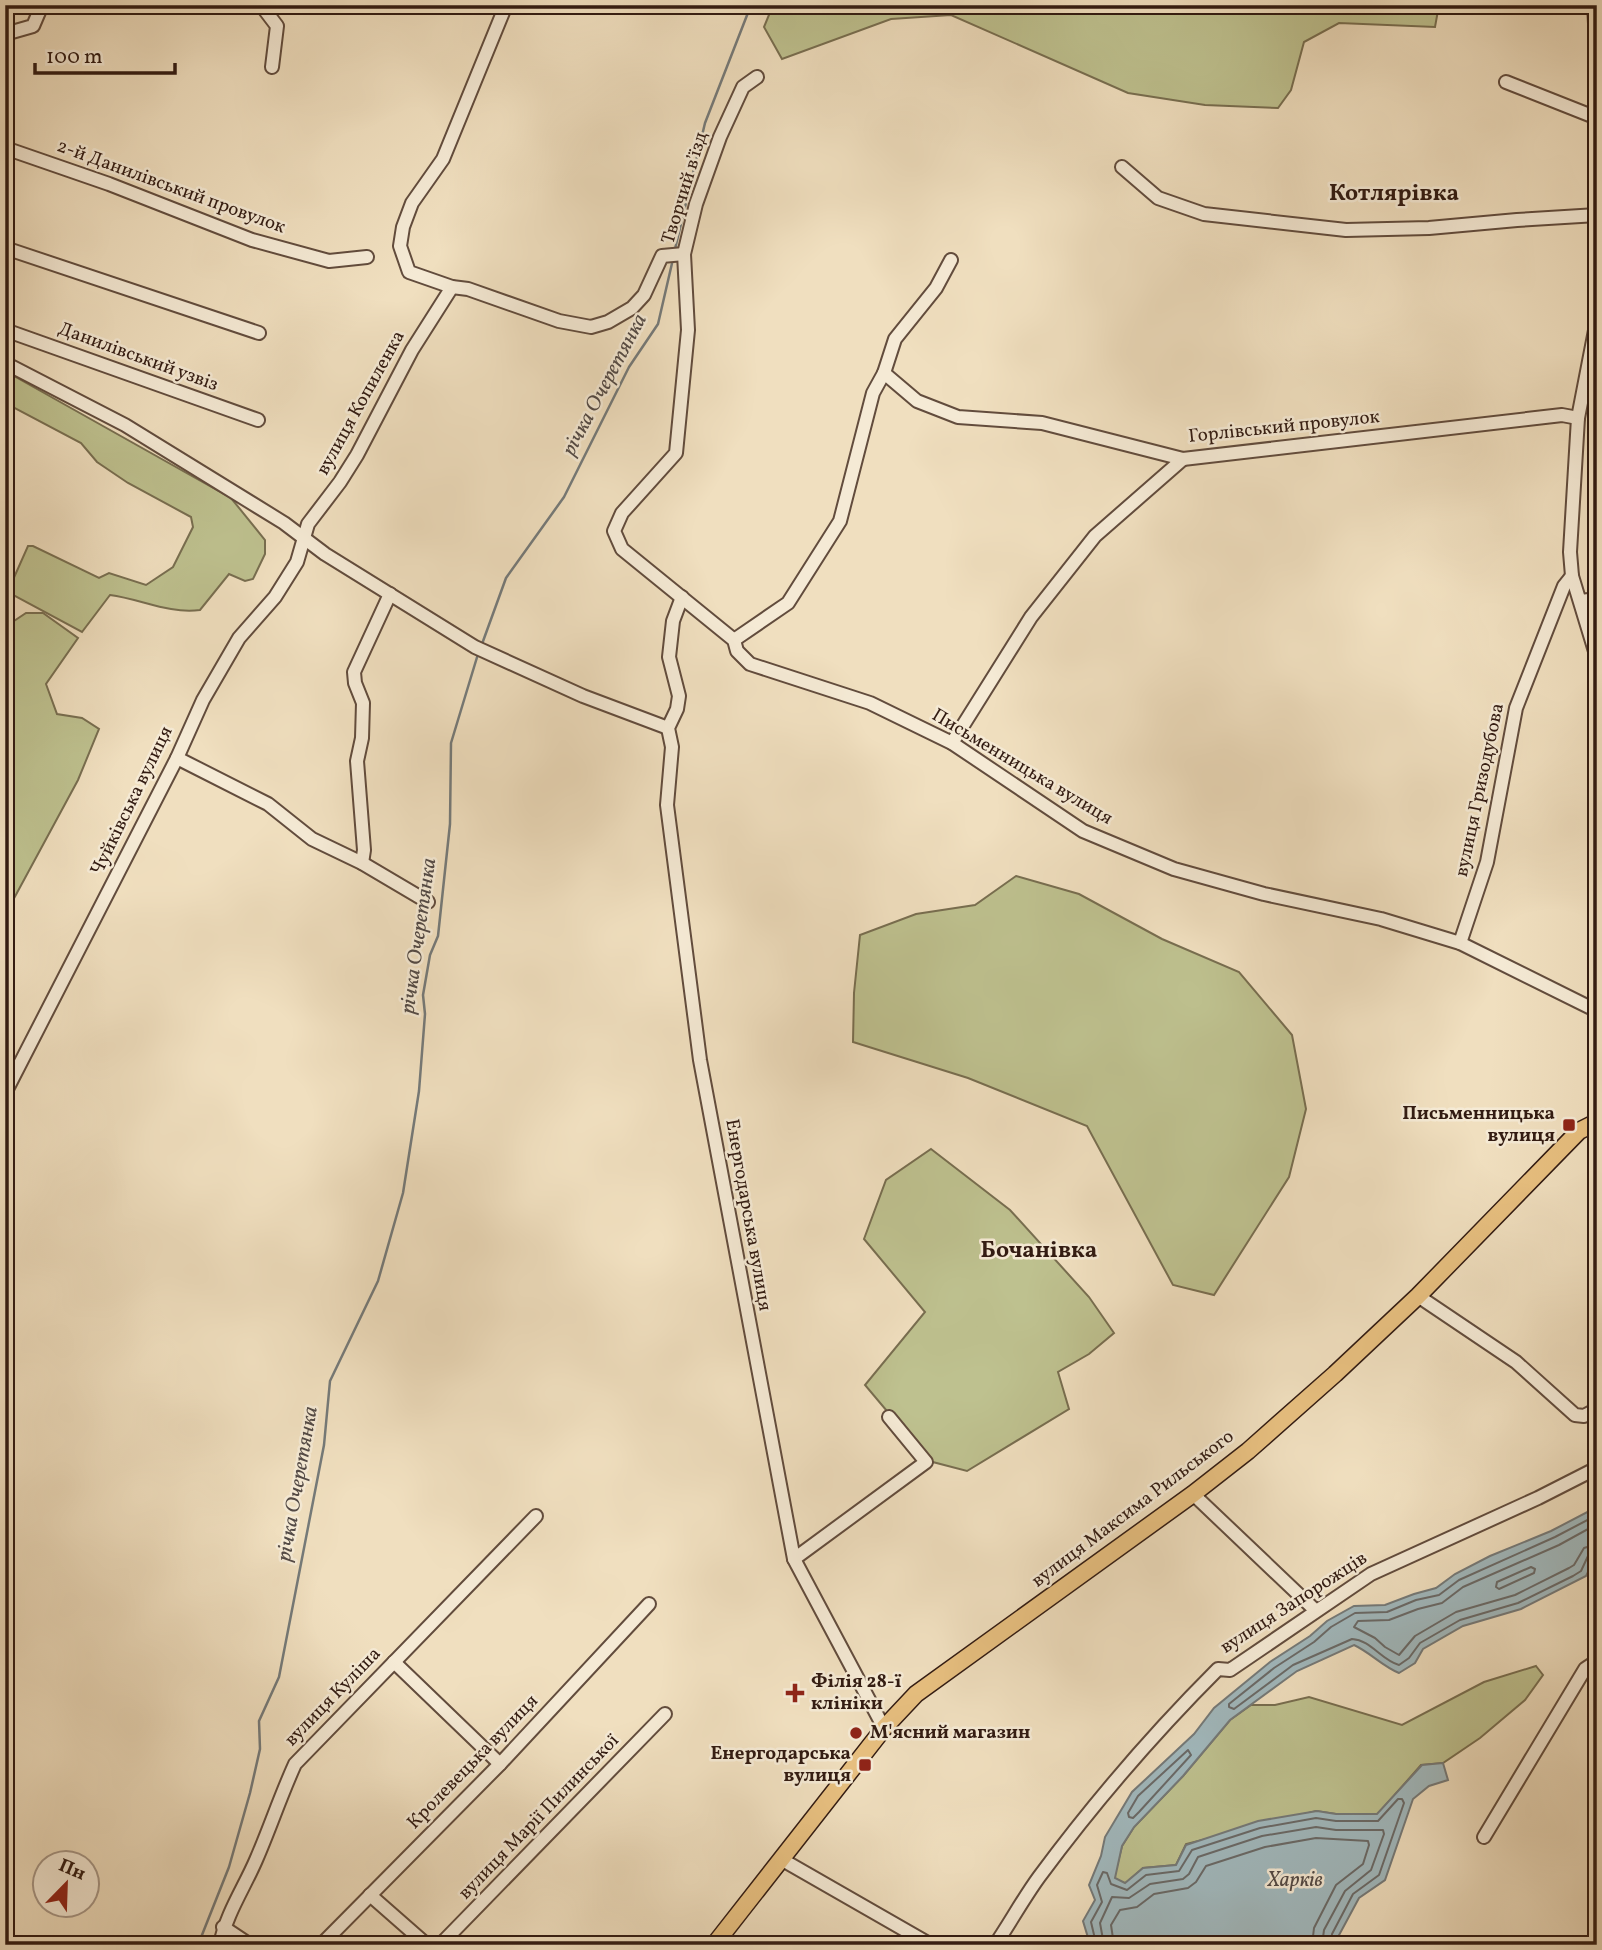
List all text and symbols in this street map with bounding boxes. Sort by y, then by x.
scale bar [35,32,175,76]
text: 100 m [46,43,103,72]
street label: Творчий в’їзд [656,128,714,247]
street label: 2-й Данилівський провулок [53,133,289,241]
district label: Котлярівка [1329,178,1459,210]
water label: річка Очеретянка [555,309,655,461]
street label: Данилівський узвіз [54,316,222,398]
street label: вулиця Копиленка [311,326,411,480]
street label: Горлівський провулок [1187,404,1381,450]
street label: вулиця Гризодубова [1449,701,1511,879]
street label: Письменницька вулиця [927,703,1118,832]
street label: Чуйківська вулиця [85,722,180,880]
water label: річка Очеретянка [394,856,444,1016]
place label: Письменницька вулиця [1402,1101,1555,1149]
street label: Енергодарська вулиця [718,1117,778,1313]
marker: Письменницька вулиця [1561,1117,1577,1133]
district label: Бочанівка [981,1235,1097,1267]
water label: річка Очеретянка [270,1404,326,1564]
street label: вулиця Максима Рильського [1026,1424,1240,1594]
street label: вулиця Запорожців [1215,1546,1373,1660]
street label: вулиця Куліша [279,1642,387,1752]
place label: Філія 28-ї клініки [811,1669,902,1717]
marker: Філія 28-ї клініки [785,1683,805,1703]
street label: Кролевецька вулиця [402,1689,544,1835]
place label: М'ясний магазин [870,1720,1030,1746]
marker: М'ясний магазин [848,1725,864,1741]
street label: вулиця Марії Пилинської [453,1728,625,1906]
place label: Енергодарська вулиця [710,1741,851,1789]
marker: Енергодарська вулиця [857,1757,873,1773]
north arrow [32,1848,102,1918]
text: Пн [54,1853,89,1887]
water label: Харків [1266,1866,1323,1895]

